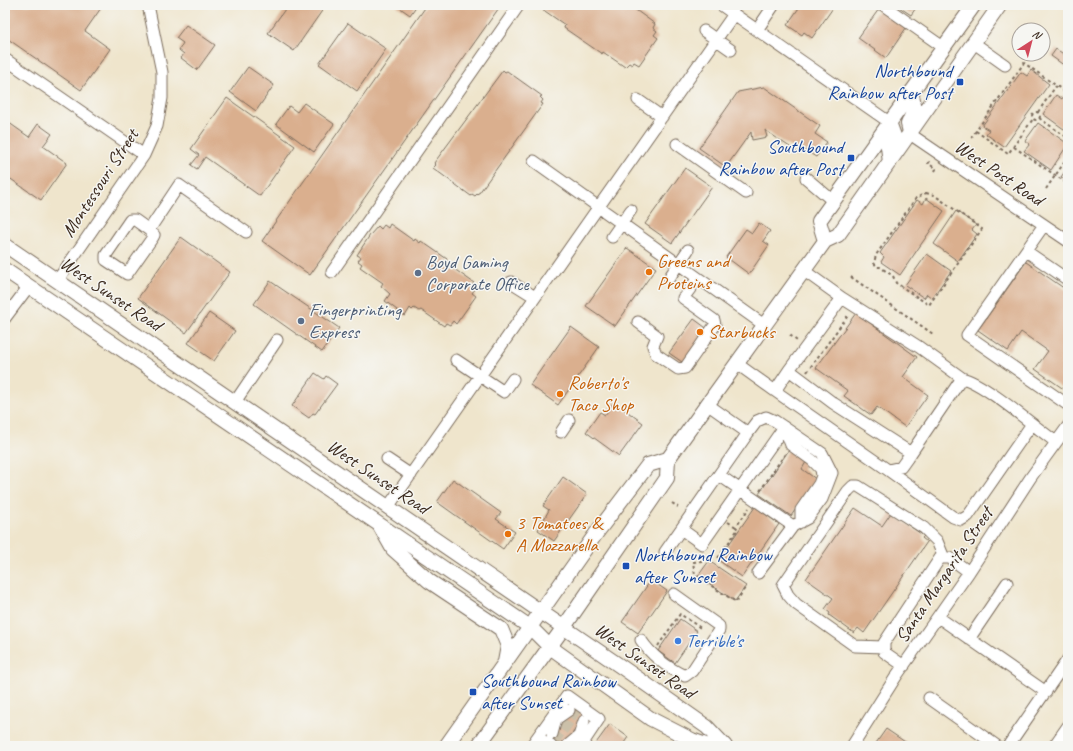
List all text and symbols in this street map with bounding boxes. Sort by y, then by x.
north arrow [1011,22,1051,62]
text: N [1030,26,1046,43]
place label: Northbound Rainbow after Post [827,59,955,105]
marker: Northbound Rainbow after Post [955,77,965,87]
street label: Montessouri Street [56,123,145,242]
place label: Southbound Rainbow after Post [718,135,847,181]
street label: West Post Road [950,135,1051,213]
marker: Southbound Rainbow after Post [846,153,856,163]
place label: Greens and Proteins [657,249,732,295]
place label: Boyd Gaming Corporate Office [426,250,531,296]
street label: West Sunset Road [56,251,169,338]
marker: Greens and Proteins [644,267,654,277]
marker: Boyd Gaming Corporate Office [413,268,423,278]
place label: Fingerprinting Express [309,298,402,344]
marker: Fingerprinting Express [296,316,306,326]
place label: Starbucks [708,320,776,344]
marker: Starbucks [695,327,705,337]
place label: Roberto's Taco Shop [568,371,635,417]
marker: Roberto's Taco Shop [555,389,565,399]
street label: West Sunset Road [323,434,436,521]
street label: Santa Margarita Street [890,500,1000,647]
place label: 3 Tomatoes & A Mozzarella [516,511,604,557]
marker: 3 Tomatoes & A Mozzarella [503,529,513,539]
place label: Northbound Rainbow after Sunset [634,543,773,589]
marker: Northbound Rainbow after Sunset [621,561,631,571]
street label: West Sunset Road [590,617,702,706]
place label: Terrible's [686,629,745,653]
marker: Terrible's [673,636,683,646]
place label: Southbound Rainbow after Sunset [481,669,617,715]
marker: Southbound Rainbow after Sunset [468,687,478,697]

